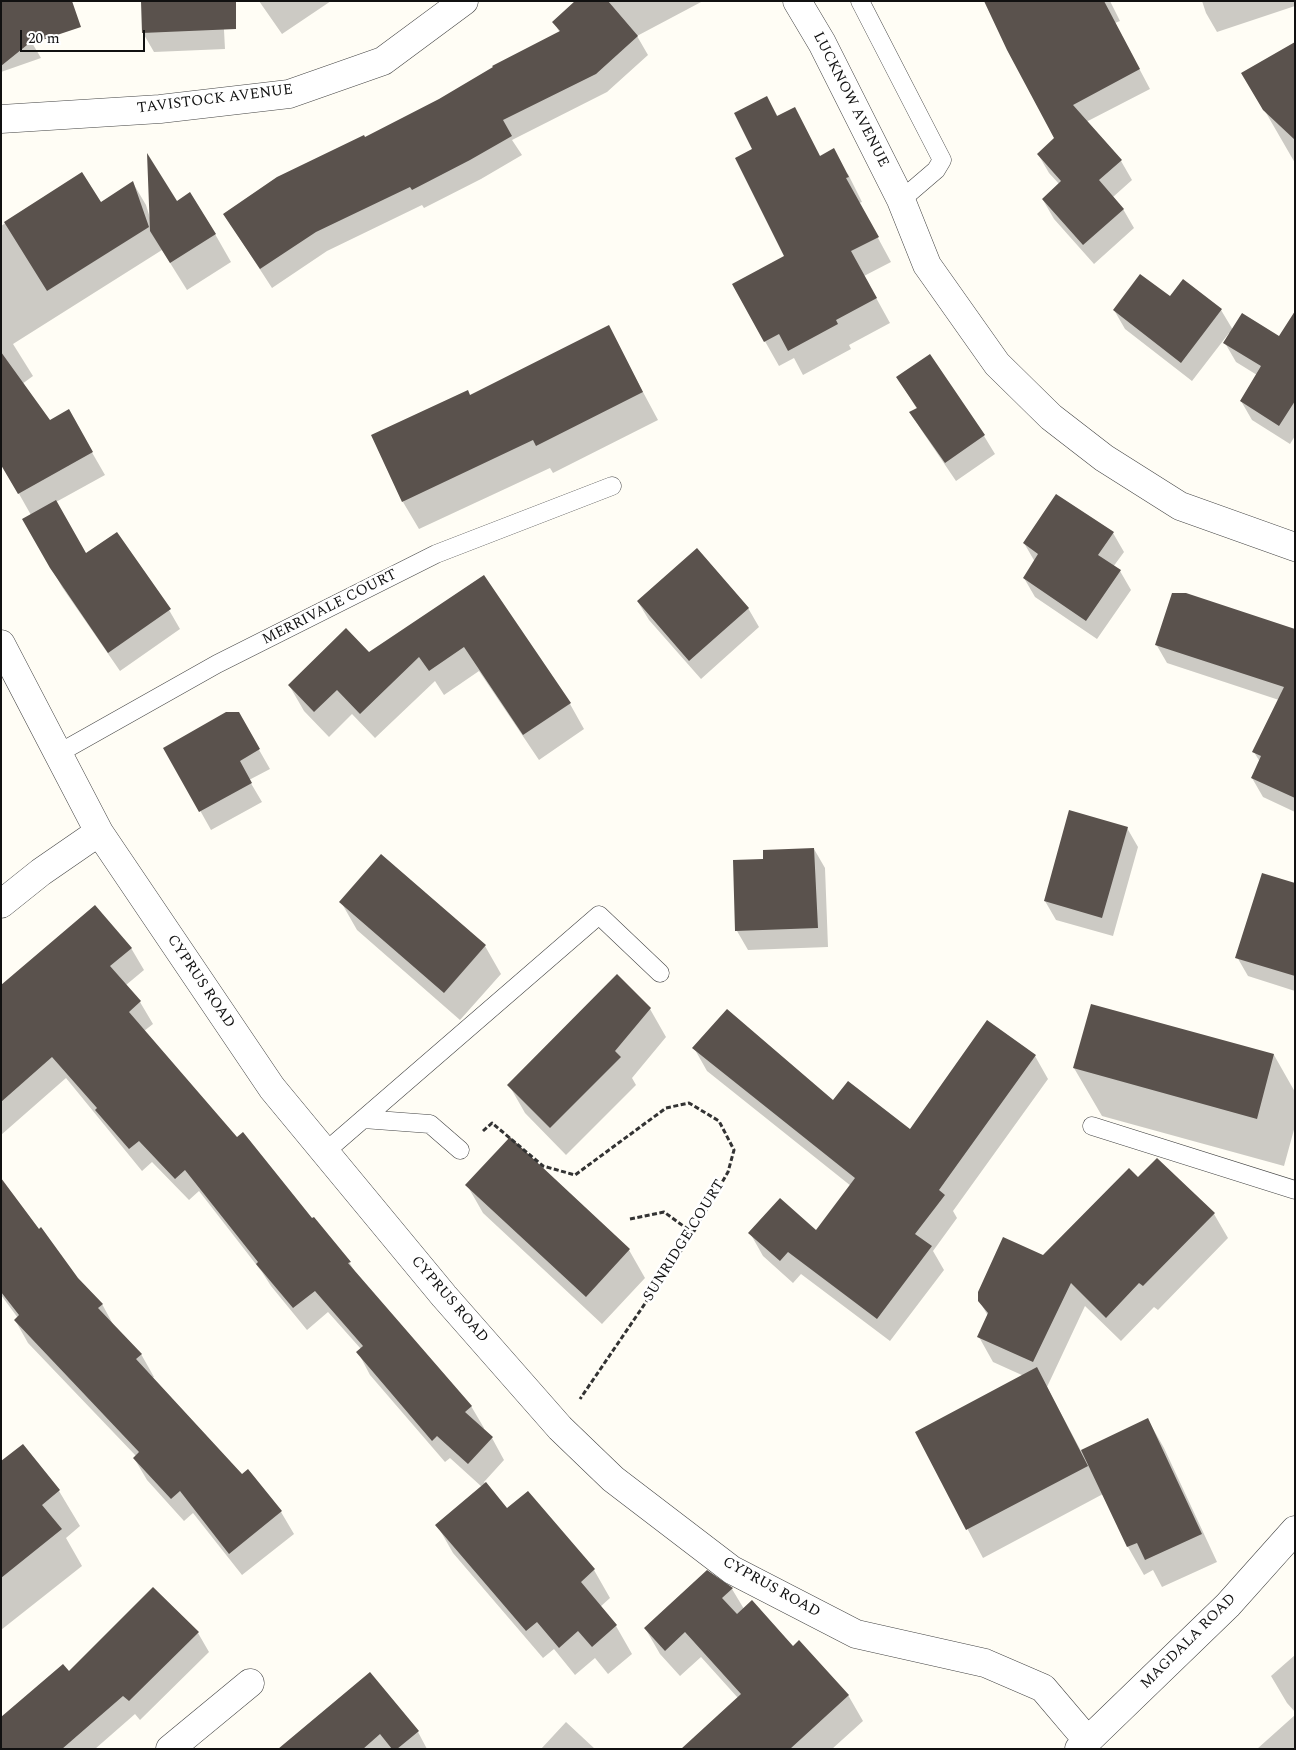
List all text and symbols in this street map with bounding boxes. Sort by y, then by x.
scale bar [22,20,148,52]
text: 20 m [28,27,60,50]
street label: LUCKNOW AVENUE [808,29,892,171]
street label: TAVISTOCK AVENUE [136,82,294,118]
street label: MERRIVALE COURT [260,566,400,650]
street label: CYPRUS ROAD [162,932,238,1032]
street label: SUNRIDGE COURT [640,1177,730,1305]
street label: CYPRUS ROAD [407,1253,491,1347]
street label: CYPRUS ROAD [719,1554,823,1622]
street label: MAGDALA ROAD [1137,1590,1241,1694]

